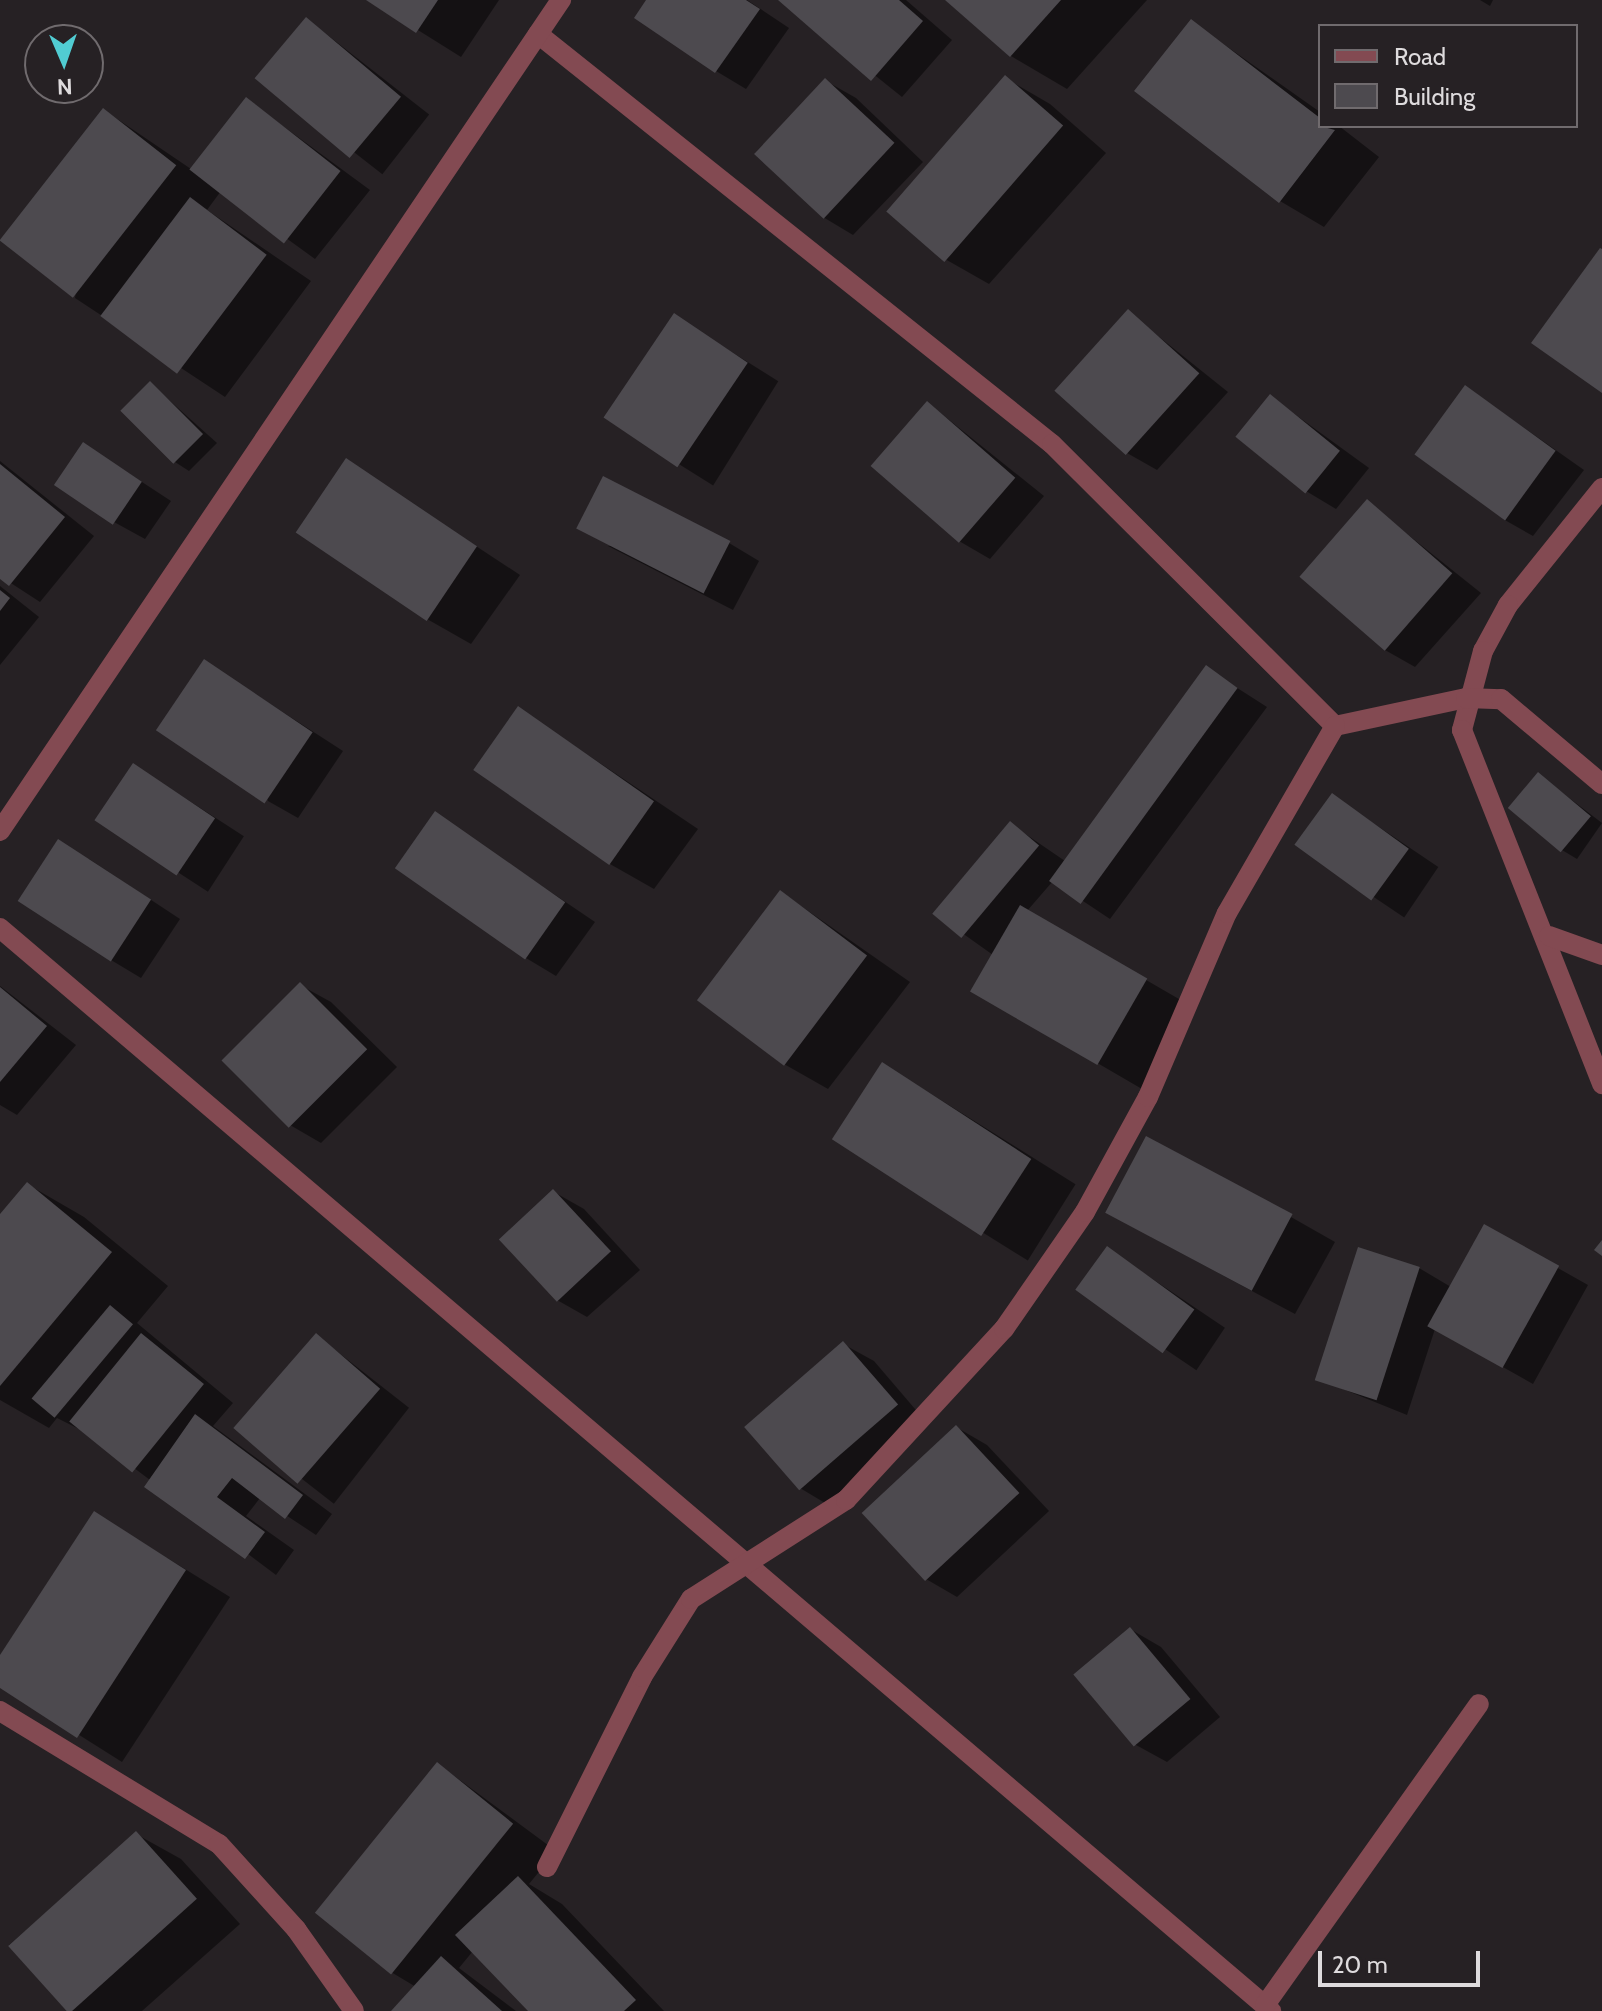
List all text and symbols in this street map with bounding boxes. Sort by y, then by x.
north arrow [24,24,104,104]
legend [1318,24,1578,128]
text: Road [1394,42,1446,71]
text: N [57,73,73,100]
text: Building [1394,82,1475,111]
scale bar [1322,1935,1484,1985]
text: 20 m [1332,1950,1388,1979]

